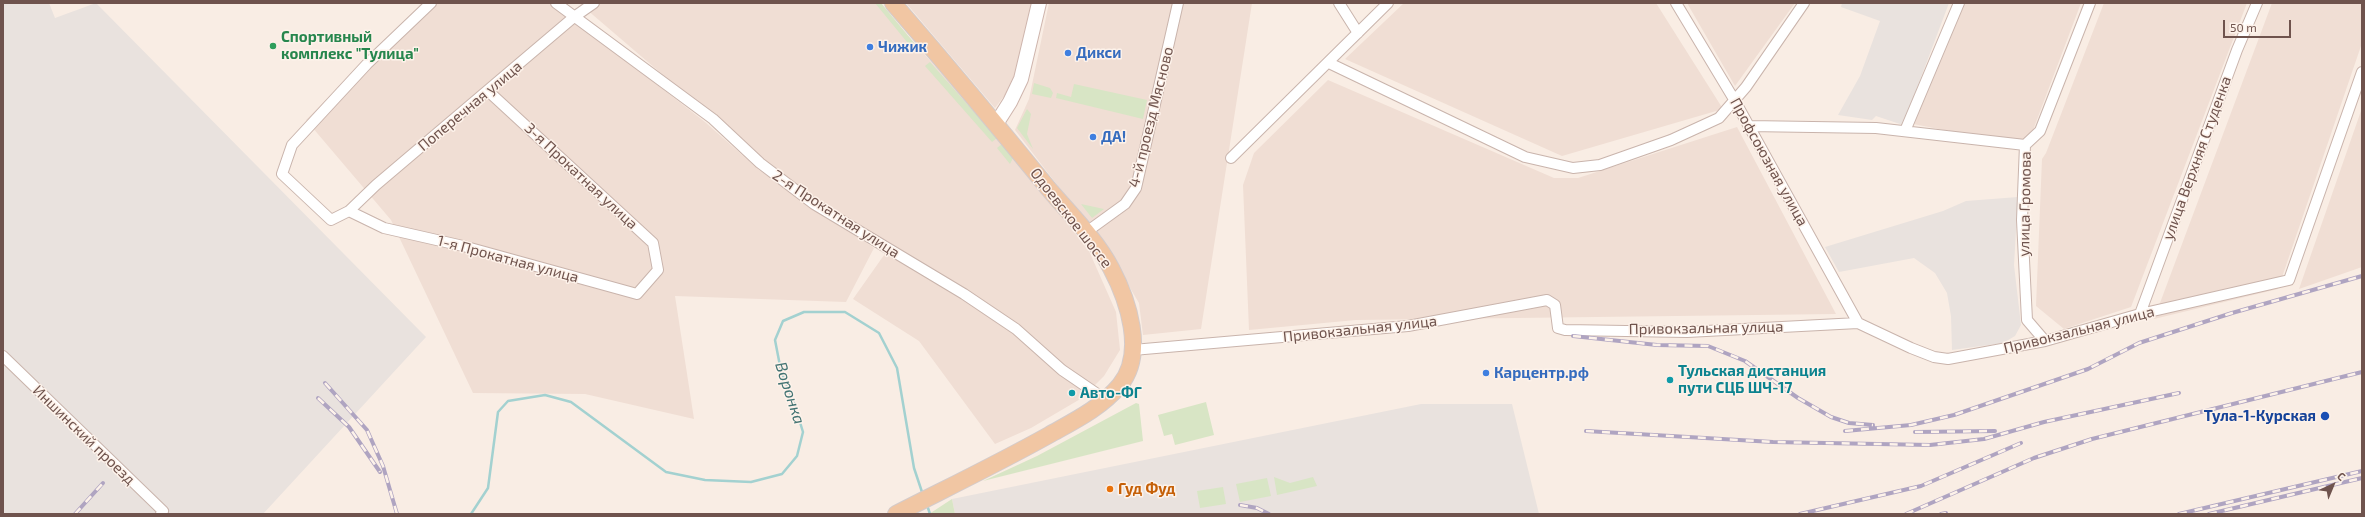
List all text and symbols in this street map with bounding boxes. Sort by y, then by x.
scale bar [2225,12,2293,38]
text: 50 m [2230,20,2257,34]
place label: Спортивный комплекс "Тулица" [281,28,419,63]
place label: Чижик [878,38,927,56]
marker: Спортивный комплекс "Тулица" [268,41,278,51]
marker: Чижик [865,42,875,52]
place label: Дикси [1076,44,1121,62]
street label: 4-й проезд Мясново [1125,45,1177,189]
marker: Дикси [1063,48,1073,58]
street label: Поперечная улица [414,57,526,155]
street label: улица Верхняя Cтуденка [2159,74,2235,242]
street label: Профсоюзная улица [1726,95,1812,229]
street label: 3-я Прокатная улица [521,119,641,233]
place label: ДА! [1101,128,1126,146]
marker: ДА! [1088,132,1098,142]
street label: улица Громова [2015,151,2035,257]
street label: Одоевское шоссе [1026,164,1116,272]
street label: 2-я Прокатная улица [769,166,903,262]
street label: 1-я Прокатная улица [435,231,581,287]
street label: Привокзальная улица [2002,303,2156,357]
street label: Привокзальная улица [1282,312,1438,346]
street label: Привокзальная улица [1628,318,1784,338]
water label: Воронка [771,360,809,426]
place label: Тульская дистанция пути СЦБ ШЧ-17 [1678,362,1826,397]
place label: Карцентр.рф [1494,364,1589,382]
marker: Карцентр.рф [1481,368,1491,378]
marker: Тульская дистанция пути СЦБ ШЧ-17 [1665,375,1675,385]
street label: Иншинский проезд [29,382,139,488]
place label: Авто-ФГ [1080,384,1142,402]
marker: Авто-ФГ [1067,388,1077,398]
place label: Тула-1-Курская [2204,407,2316,425]
marker: Тула-1-Курская [2319,410,2331,422]
north arrow [2313,465,2353,505]
text: С [2335,469,2349,483]
place label: Гуд Фуд [1118,480,1176,498]
marker: Гуд Фуд [1105,484,1115,494]

